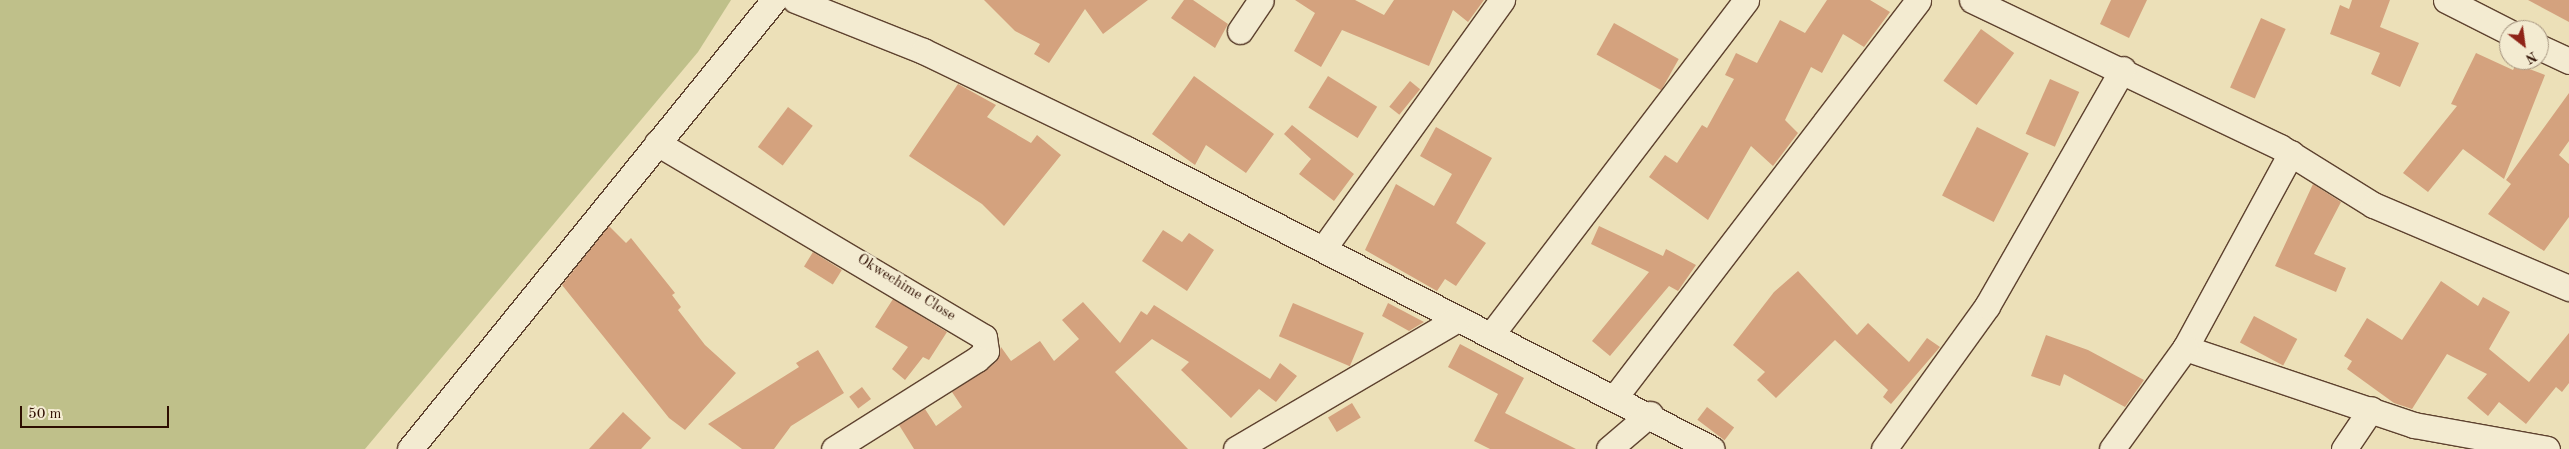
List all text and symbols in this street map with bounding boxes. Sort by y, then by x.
north arrow [2499,20,2549,70]
text: N [2523,48,2539,66]
street label: Okwechime Close [853,250,959,326]
scale bar [22,396,171,428]
text: 50 m [28,407,62,422]

